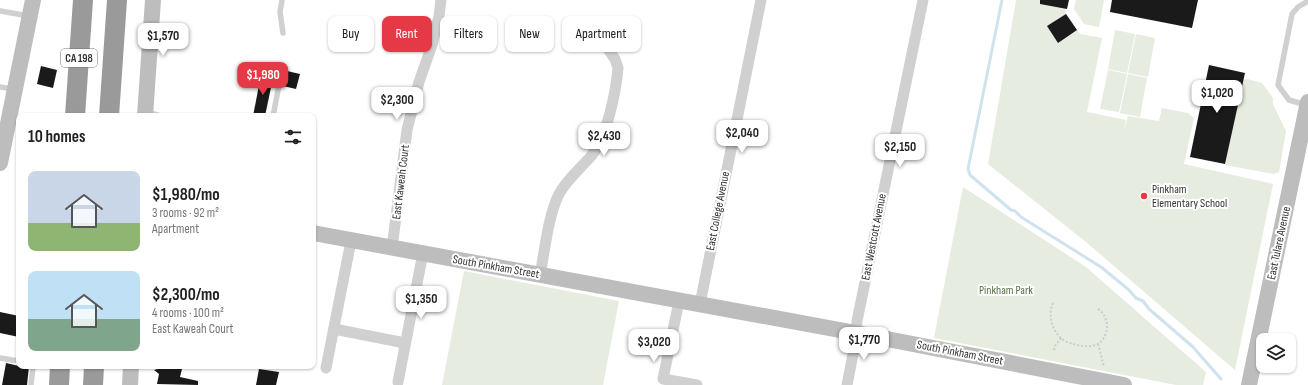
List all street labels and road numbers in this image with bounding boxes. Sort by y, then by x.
road number: CA 198 [61,49,97,67]
street label: East Kaweah Court [389,143,413,220]
street label: East College Avenue [703,170,733,252]
street label: East Westcott Avenue [858,192,890,282]
street label: East Tulare Avenue [1264,205,1294,281]
street label: South Pinkham Street [452,252,541,282]
street label: South Pinkham Street [916,337,1005,369]

